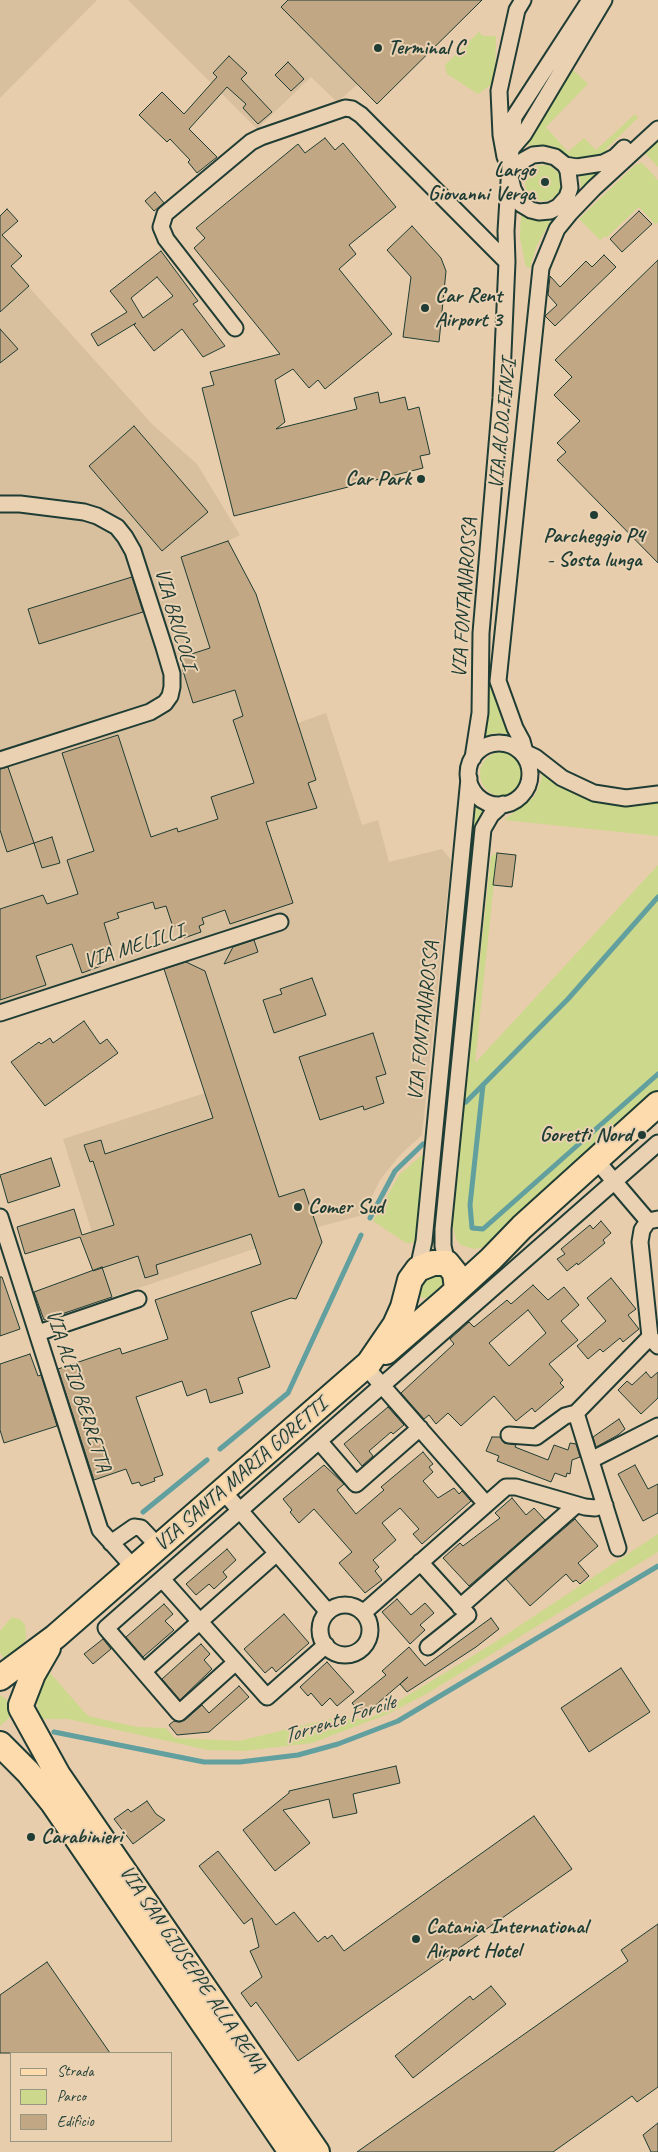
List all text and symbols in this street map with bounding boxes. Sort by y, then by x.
place label: Terminal C [388,35,465,61]
marker: Terminal C [372,42,384,54]
place label: Largo Giovanni Verga [428,157,535,207]
marker: Largo Giovanni Verga [539,176,551,188]
place label: Car Rent Airport 3 [435,283,502,333]
marker: Car Rent Airport 3 [419,302,431,314]
street label: VIA ALDO FINZI [484,358,522,490]
place label: Car Park [345,466,411,492]
marker: Car Park [415,473,427,485]
marker: Parcheggio P4 - Sosta lunga [588,509,600,521]
street label: VIA FONTANAROSSA [447,517,483,679]
place label: Parcheggio P4 - Sosta lunga [543,523,645,573]
street label: VIA BRUCOLI [149,566,201,672]
street label: VIA MELILLI [81,919,187,975]
street label: VIA FONTANAROSSA [403,940,445,1102]
place label: Goretti Nord [540,1122,632,1148]
marker: Goretti Nord [636,1129,648,1141]
place label: Comer Sud [308,1194,383,1220]
marker: Comer Sud [292,1201,304,1213]
street label: VIA ALFIO BERRETTA [40,1307,116,1475]
street label: VIA SANTA MARIA GORETTI [149,1393,333,1557]
water label: Torrente Forcile [280,1689,398,1751]
place label: Carabinieri [41,1824,122,1850]
marker: Carabinieri [25,1831,37,1843]
street label: VIA SAN GIUSEPPE ALLA RENA [113,1861,271,2077]
place label: Catania International Airport Hotel [426,1914,588,1964]
marker: Catania International Airport Hotel [410,1933,422,1945]
legend [10,2052,172,2142]
text: Strada [57,2062,93,2081]
text: Parco [57,2087,86,2106]
text: Edificio [57,2112,94,2131]

